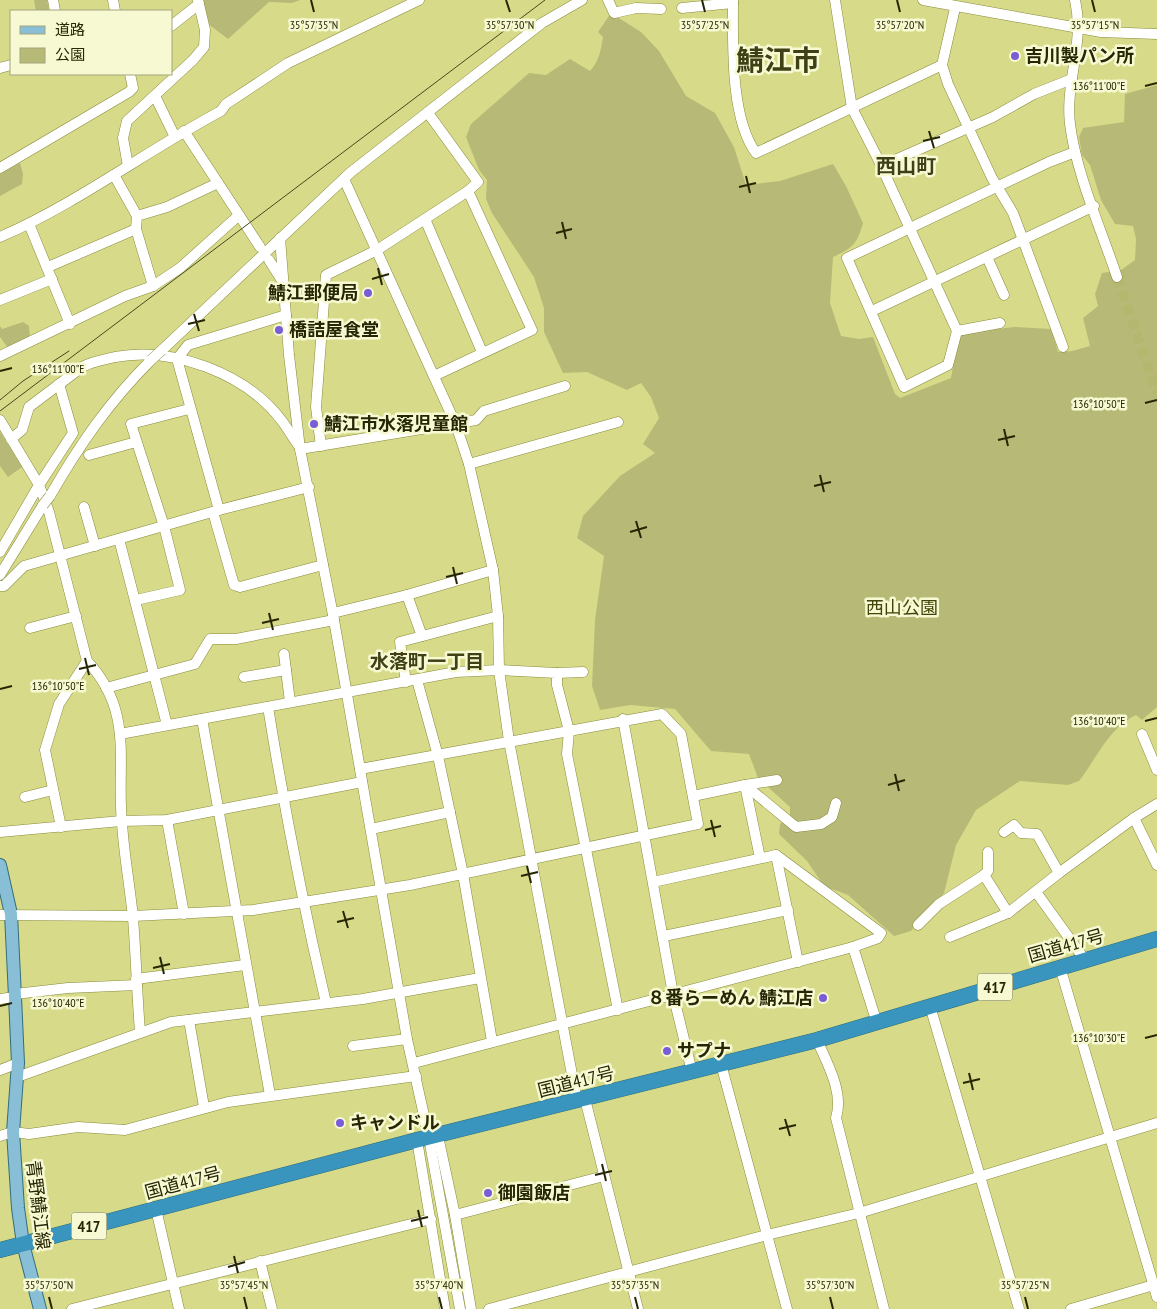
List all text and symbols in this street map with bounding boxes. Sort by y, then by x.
legend [10,10,172,75]
text: 35°57'35"N [290,17,338,32]
text: 35°57'30"N [486,17,534,32]
text: 35°57'25"N [681,17,729,32]
text: 35°57'20"N [876,17,924,32]
text: 35°57'15"N [1071,17,1119,32]
text: 道路 [55,20,85,39]
district label: 鯖江市 [736,41,820,78]
place label: 吉川製パン所 [1025,44,1134,67]
text: 公園 [55,45,85,64]
marker: 吉川製パン所 [1009,50,1021,62]
text: 136°11'00"E [1073,78,1125,93]
district label: 西山町 [876,153,936,179]
place label: 鯖江郵便局 [268,281,358,304]
marker: 鯖江郵便局 [362,287,374,299]
place label: 橋詰屋食堂 [289,318,379,341]
marker: 橋詰屋食堂 [273,324,285,336]
text: 136°11'00"E [32,361,84,376]
text: 136°10'50"E [1073,396,1125,411]
place label: 鯖江市水落児童館 [324,412,468,435]
marker: 鯖江市水落児童館 [308,418,320,430]
park label: 西山公園 [866,596,938,619]
district label: 水落町一丁目 [370,649,484,673]
text: 136°10'50"E [32,678,84,693]
text: 136°10'40"E [1073,713,1125,728]
street label: 国道417号 [1025,924,1107,967]
road number: 417 [978,974,1012,1000]
place label: ８番らーめん 鯖江店 [647,986,813,1009]
marker: ８番らーめん 鯖江店 [817,992,829,1004]
text: 136°10'40"E [32,995,84,1010]
text: 136°10'30"E [1073,1030,1125,1045]
place label: サプナ [677,1039,731,1062]
marker: サプナ [661,1045,673,1057]
street label: 国道417号 [535,1061,617,1102]
place label: キャンドル [350,1111,440,1134]
marker: キャンドル [334,1117,346,1129]
street label: 青野鯖江線 [22,1159,55,1251]
street label: 国道417号 [142,1161,224,1204]
place label: 御園飯店 [497,1181,570,1204]
marker: 御園飯店 [482,1187,494,1199]
road number: 417 [72,1212,106,1240]
text: 35°57'50"N [25,1277,73,1292]
text: 35°57'45"N [220,1277,268,1292]
text: 35°57'40"N [415,1277,463,1292]
text: 35°57'35"N [611,1277,659,1292]
text: 35°57'30"N [806,1277,854,1292]
text: 35°57'25"N [1001,1277,1049,1292]

